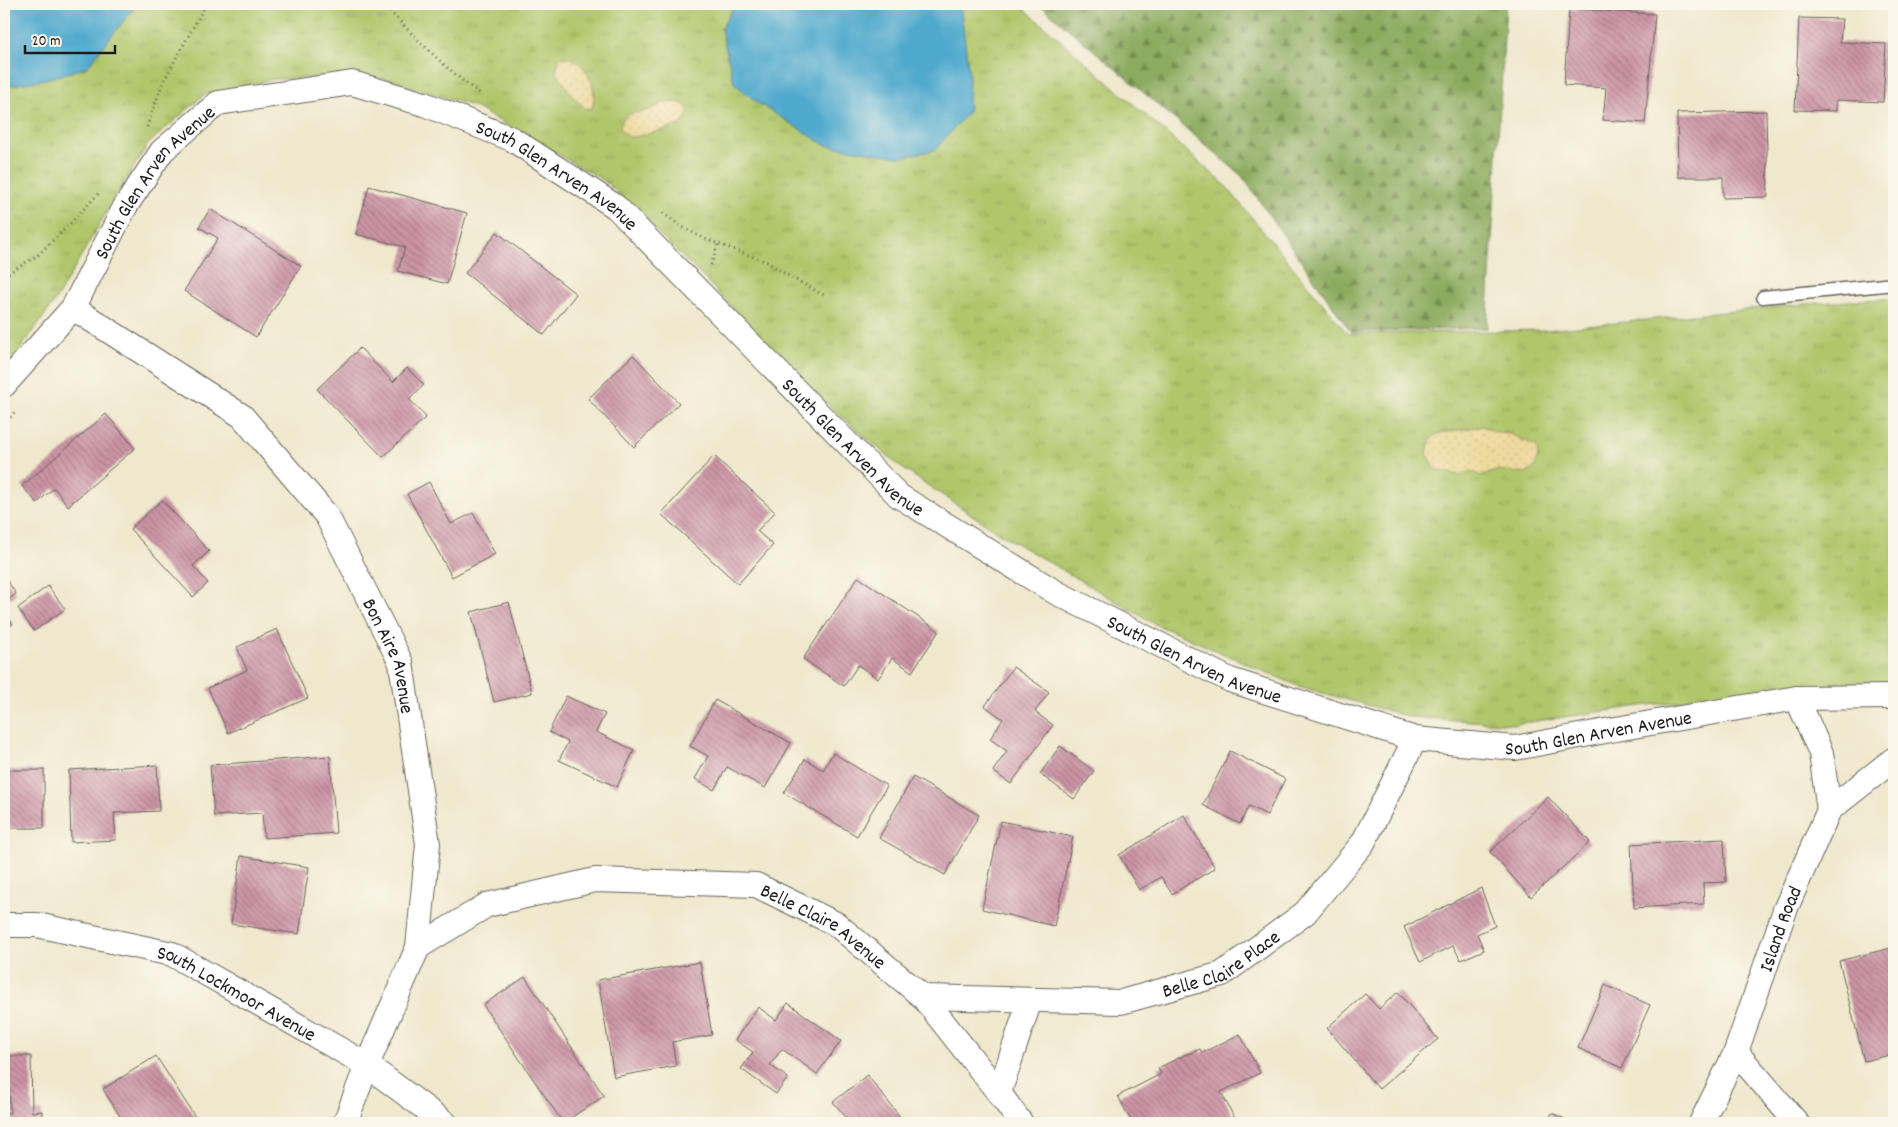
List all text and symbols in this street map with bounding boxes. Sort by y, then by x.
scale bar [25,22,115,54]
text: 20 m [32,31,60,53]
street label: South Glen Arven Avenue [89,100,223,265]
street label: South Glen Arven Avenue [471,115,643,239]
street label: South Glen Arven Avenue [774,373,929,525]
street label: Bon Aire Avenue [354,594,419,716]
street label: South Glen Arven Avenue [1101,609,1285,713]
street label: South Glen Arven Avenue [1503,705,1694,765]
street label: Belle Claire Avenue [755,878,891,977]
street label: Island Road [1754,882,1811,976]
street label: Belle Claire Place [1159,925,1287,1007]
street label: South Lockmoor Avenue [154,940,321,1050]

